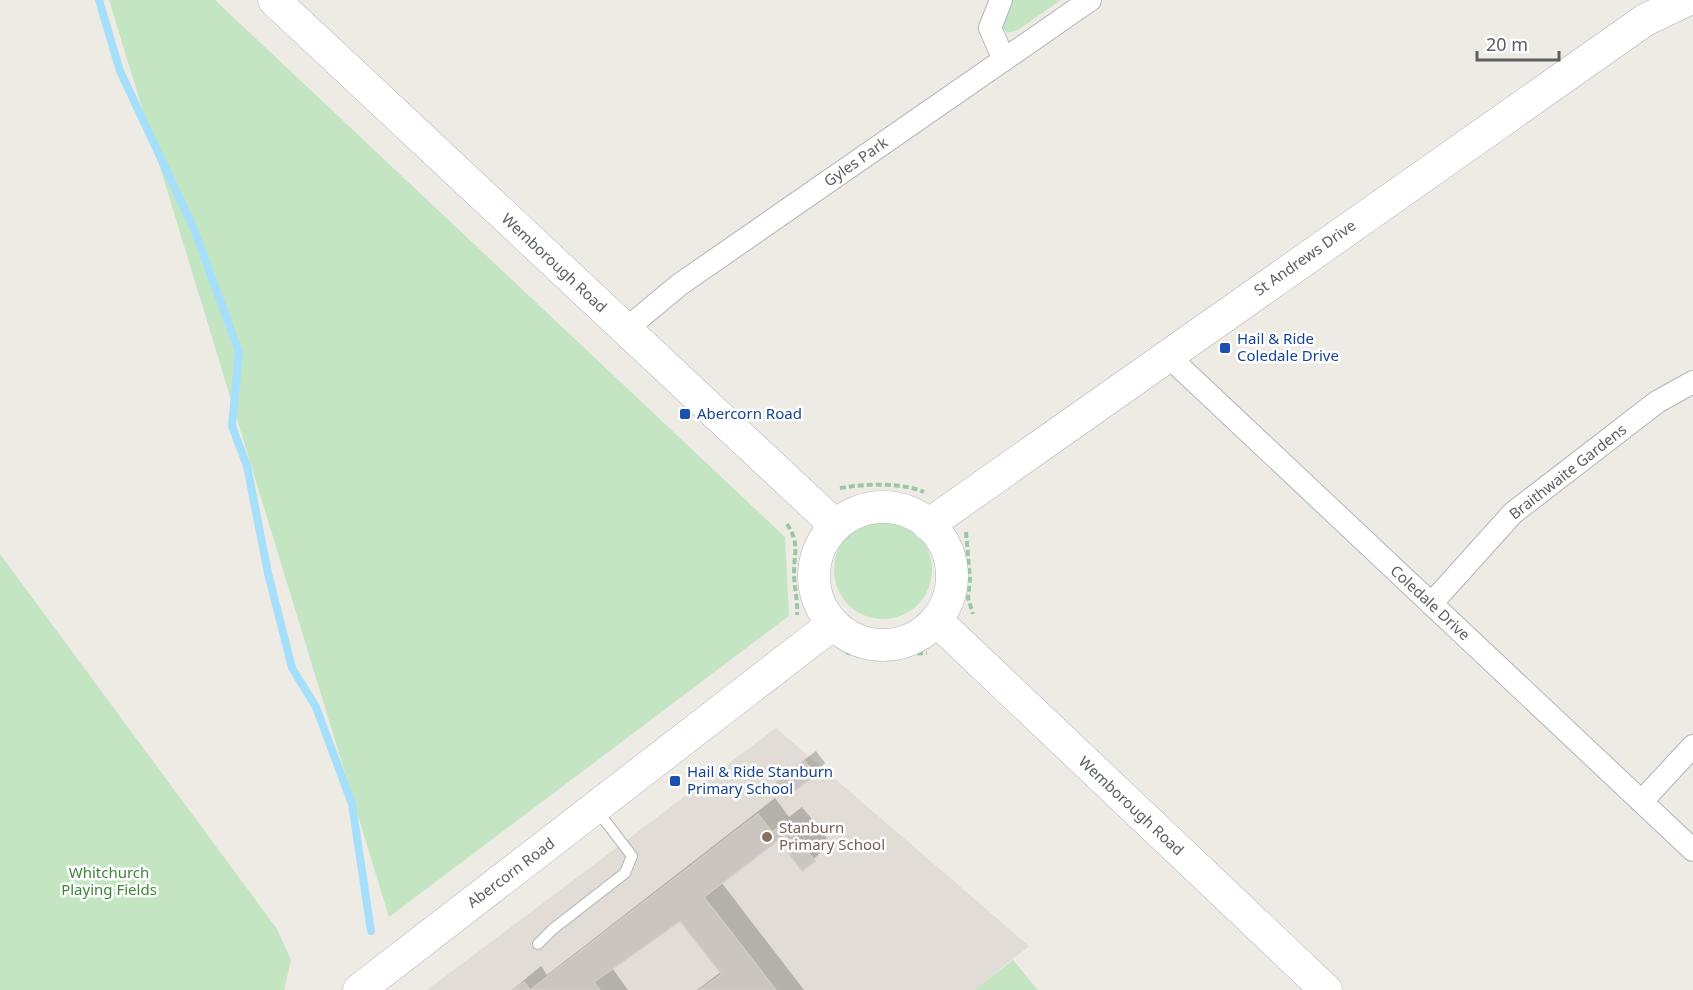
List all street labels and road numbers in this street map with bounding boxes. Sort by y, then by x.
street label: Gyles Park [820,132,891,191]
street label: Wemborough Road [498,208,612,316]
street label: St Andrews Drive [1250,215,1359,300]
street label: Braithwaite Gardens [1505,419,1630,523]
street label: Coledale Drive [1387,560,1475,644]
street label: Wemborough Road [1075,751,1189,859]
street label: Abercorn Road [463,833,558,912]

